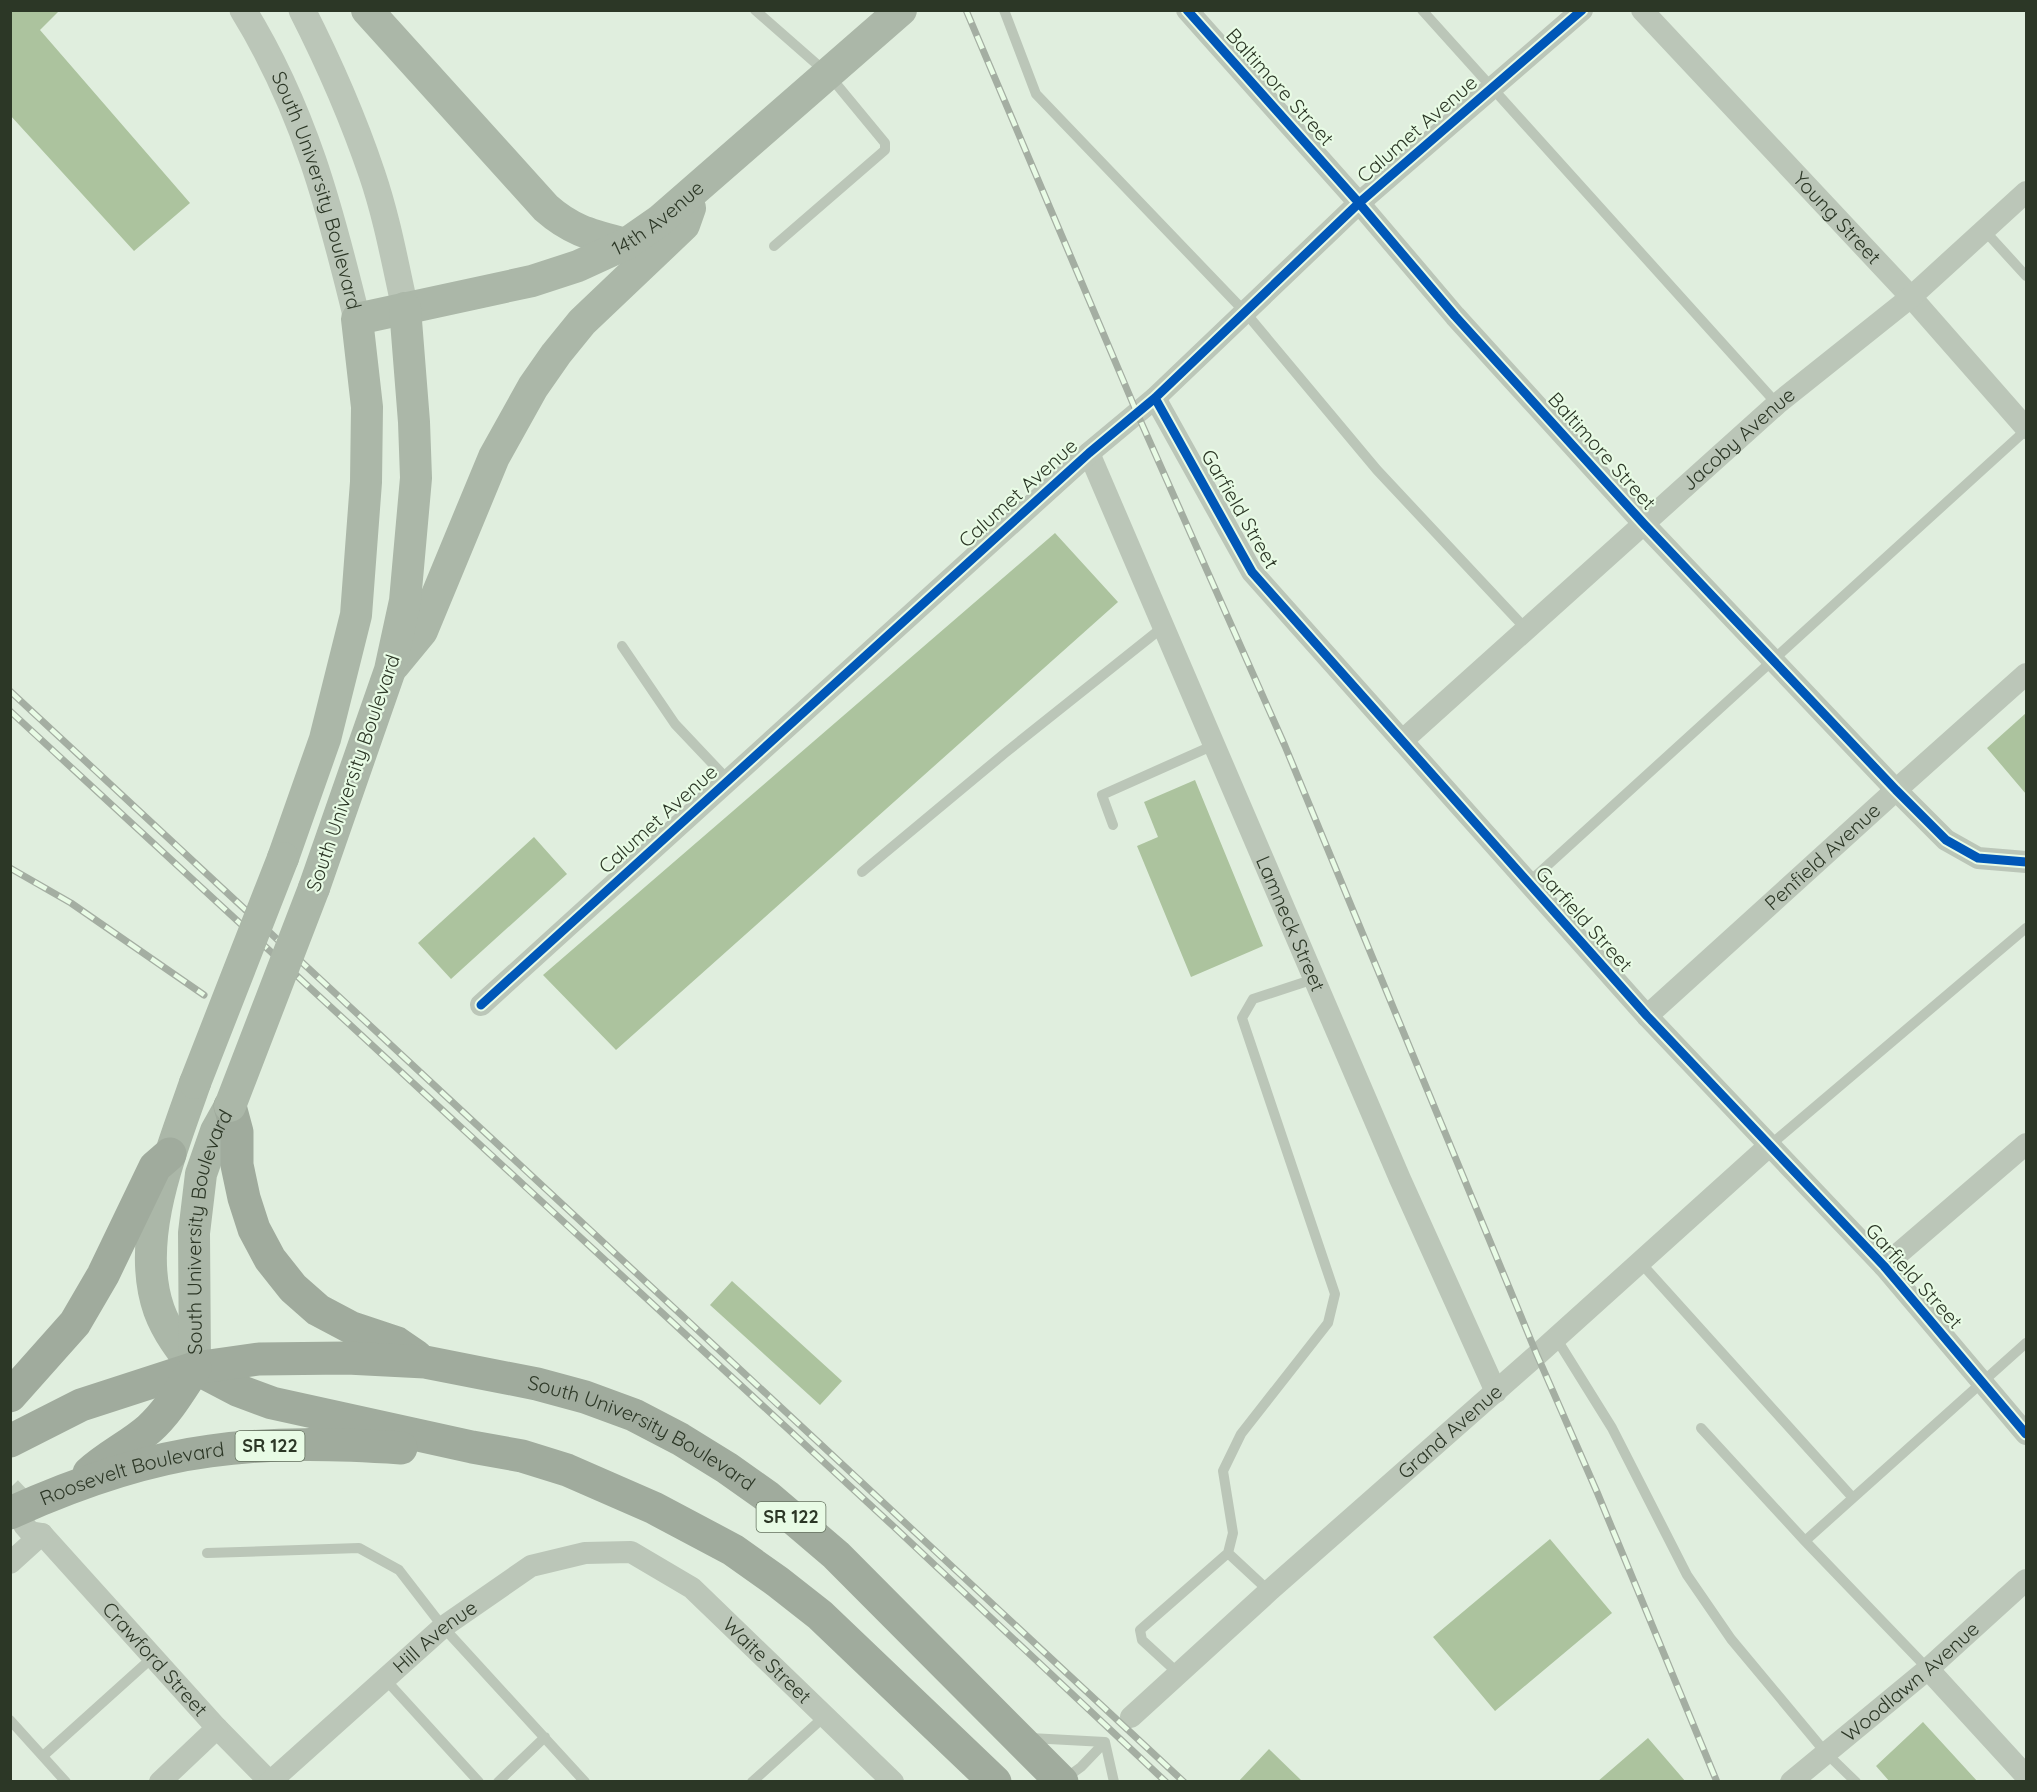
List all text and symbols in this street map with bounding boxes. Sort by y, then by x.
street label: Baltimore Street [1221,23,1340,151]
street label: South University Boulevard [266,67,367,312]
street label: Calumet Avenue [1351,70,1482,188]
street label: Young Street [1788,166,1887,269]
street label: 14th Avenue [608,175,709,261]
street label: Jacoby Avenue [1676,382,1800,496]
street label: Baltimore Street [1543,387,1662,515]
street label: Calumet Avenue [953,433,1082,553]
street label: Garfield Street [1196,445,1285,573]
street label: South University Boulevard [300,651,405,895]
street label: Calumet Avenue [593,759,722,879]
street label: Penfield Avenue [1759,797,1885,915]
street label: Lamneck Street [1251,852,1331,995]
street label: Garfield Street [1530,861,1638,977]
street label: South University Boulevard [181,1105,238,1355]
street label: Garfield Street [1860,1218,1968,1334]
street label: South University Boulevard [526,1369,760,1496]
street label: Grand Avenue [1392,1379,1507,1484]
road number: SR 122 [236,1431,304,1461]
street label: Roosevelt Boulevard [36,1436,226,1511]
road number: SR 122 [756,1502,826,1532]
street label: Hill Avenue [387,1594,482,1678]
street label: Crawford Street [97,1596,214,1721]
street label: Waite Street [718,1612,817,1709]
street label: Woodlawn Avenue [1837,1616,1984,1747]

